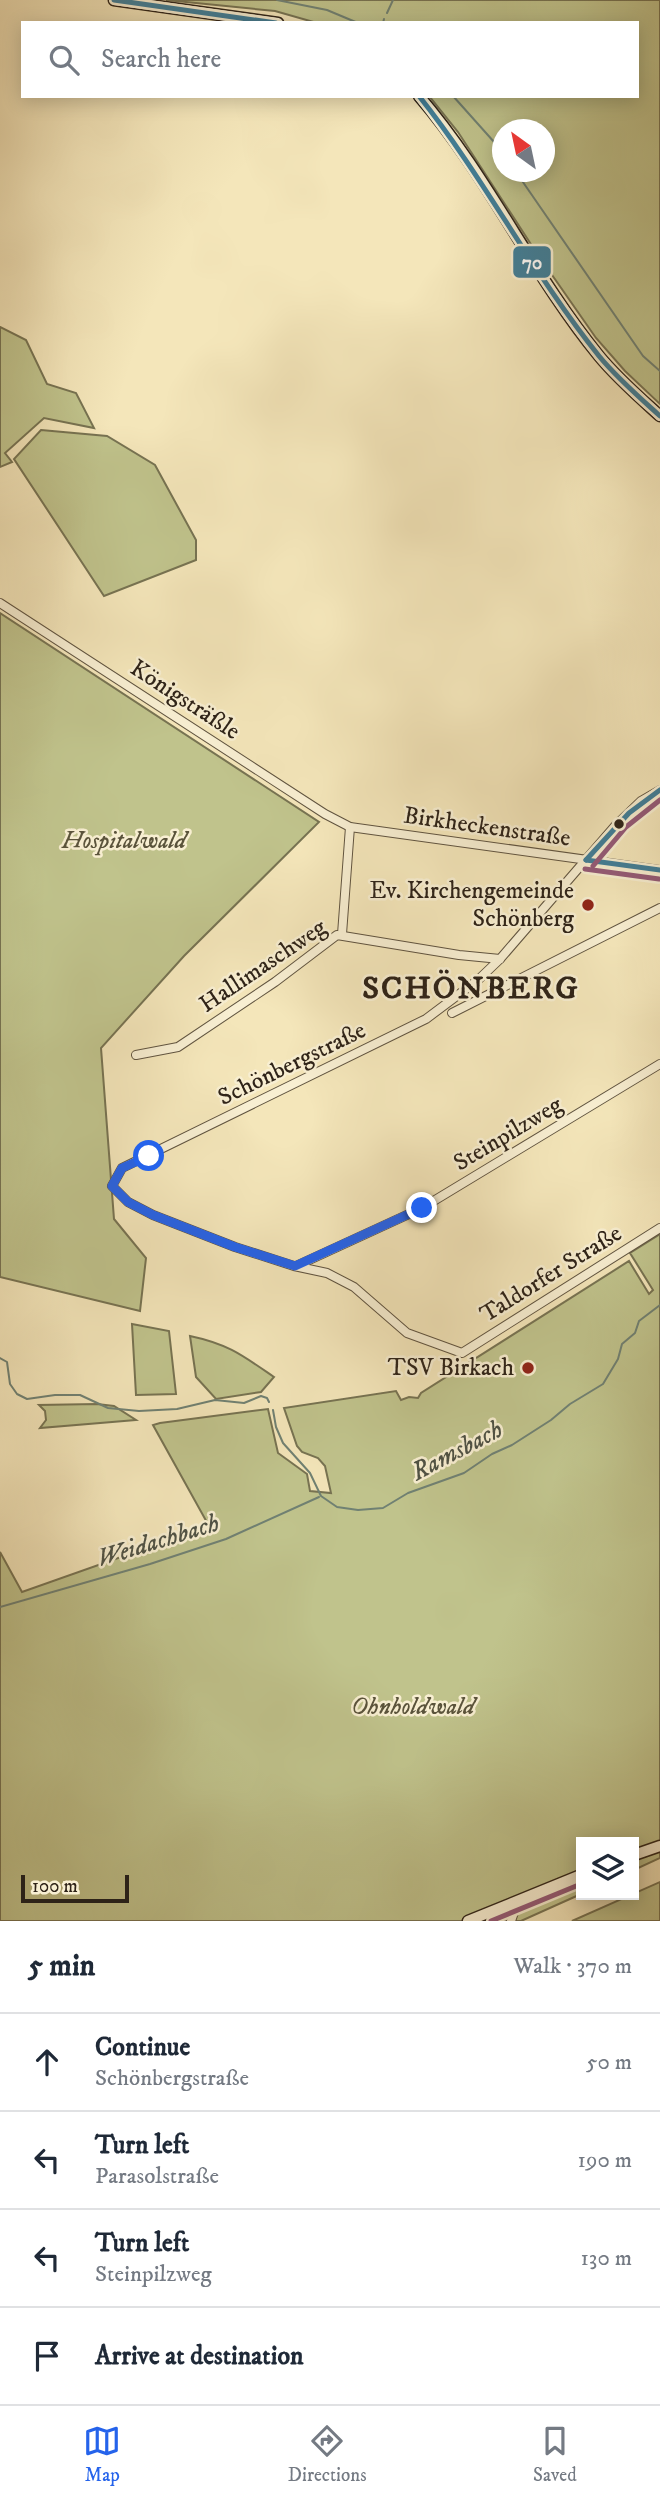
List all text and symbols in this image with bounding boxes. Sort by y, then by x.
search box [21,21,639,98]
icon: search [45,41,83,79]
text: Search here [101,43,221,76]
north arrow [492,119,555,182]
line badge: 70 [512,245,552,279]
text: 70 [522,252,542,275]
street label: Königsträßle [124,653,246,747]
street label: Birkheckenstraße [402,800,572,854]
unlabelled marker [612,817,626,831]
park label: Hospitalwald [61,826,190,856]
place label: Ev. Kirchengemeinde Schönberg [369,876,574,934]
marker: Ev. Kirchengemeinde Schönberg [580,897,596,913]
street label: Hallimaschweg [194,912,333,1020]
district label: SCHÖNBERG [362,969,580,1009]
street label: Schönbergstraße [213,1015,371,1113]
street label: Steinpilzweg [448,1090,568,1178]
route start [133,1140,164,1171]
route end [406,1192,437,1223]
street label: Taldorfer Straße [475,1218,627,1329]
place label: TSV Birkach [388,1353,514,1383]
marker: TSV Birkach [520,1360,536,1376]
water label: Ramsbach [405,1413,509,1489]
water label: Weidachbach [93,1507,224,1575]
park label: Ohnholdwald [351,1692,478,1722]
map controls [576,1837,639,1900]
button: layers [576,1837,639,1900]
scale bar [21,1872,130,1904]
text: 100 m [32,1875,78,1898]
text: 5 min [28,1948,95,1985]
text: Walk · 370 m [514,1952,632,1981]
text: Continue [95,2031,190,2064]
icon: ahead [28,2043,66,2081]
text: 50 m [586,2048,632,2077]
text: Schönbergstraße [95,2064,249,2093]
text: Turn left [95,2129,189,2162]
icon: left [28,2141,66,2179]
text: 190 m [578,2146,632,2175]
text: Parasolstraße [95,2162,219,2191]
text: Turn left [95,2227,189,2260]
icon: left [28,2239,66,2277]
text: 130 m [580,2244,632,2273]
text: Steinpilzweg [95,2260,212,2289]
icon: arrive [28,2337,66,2375]
text: Arrive at destination [95,2340,304,2373]
tab: Map [83,2422,121,2487]
tab: Directions [288,2422,367,2487]
tab: Saved [533,2422,577,2487]

